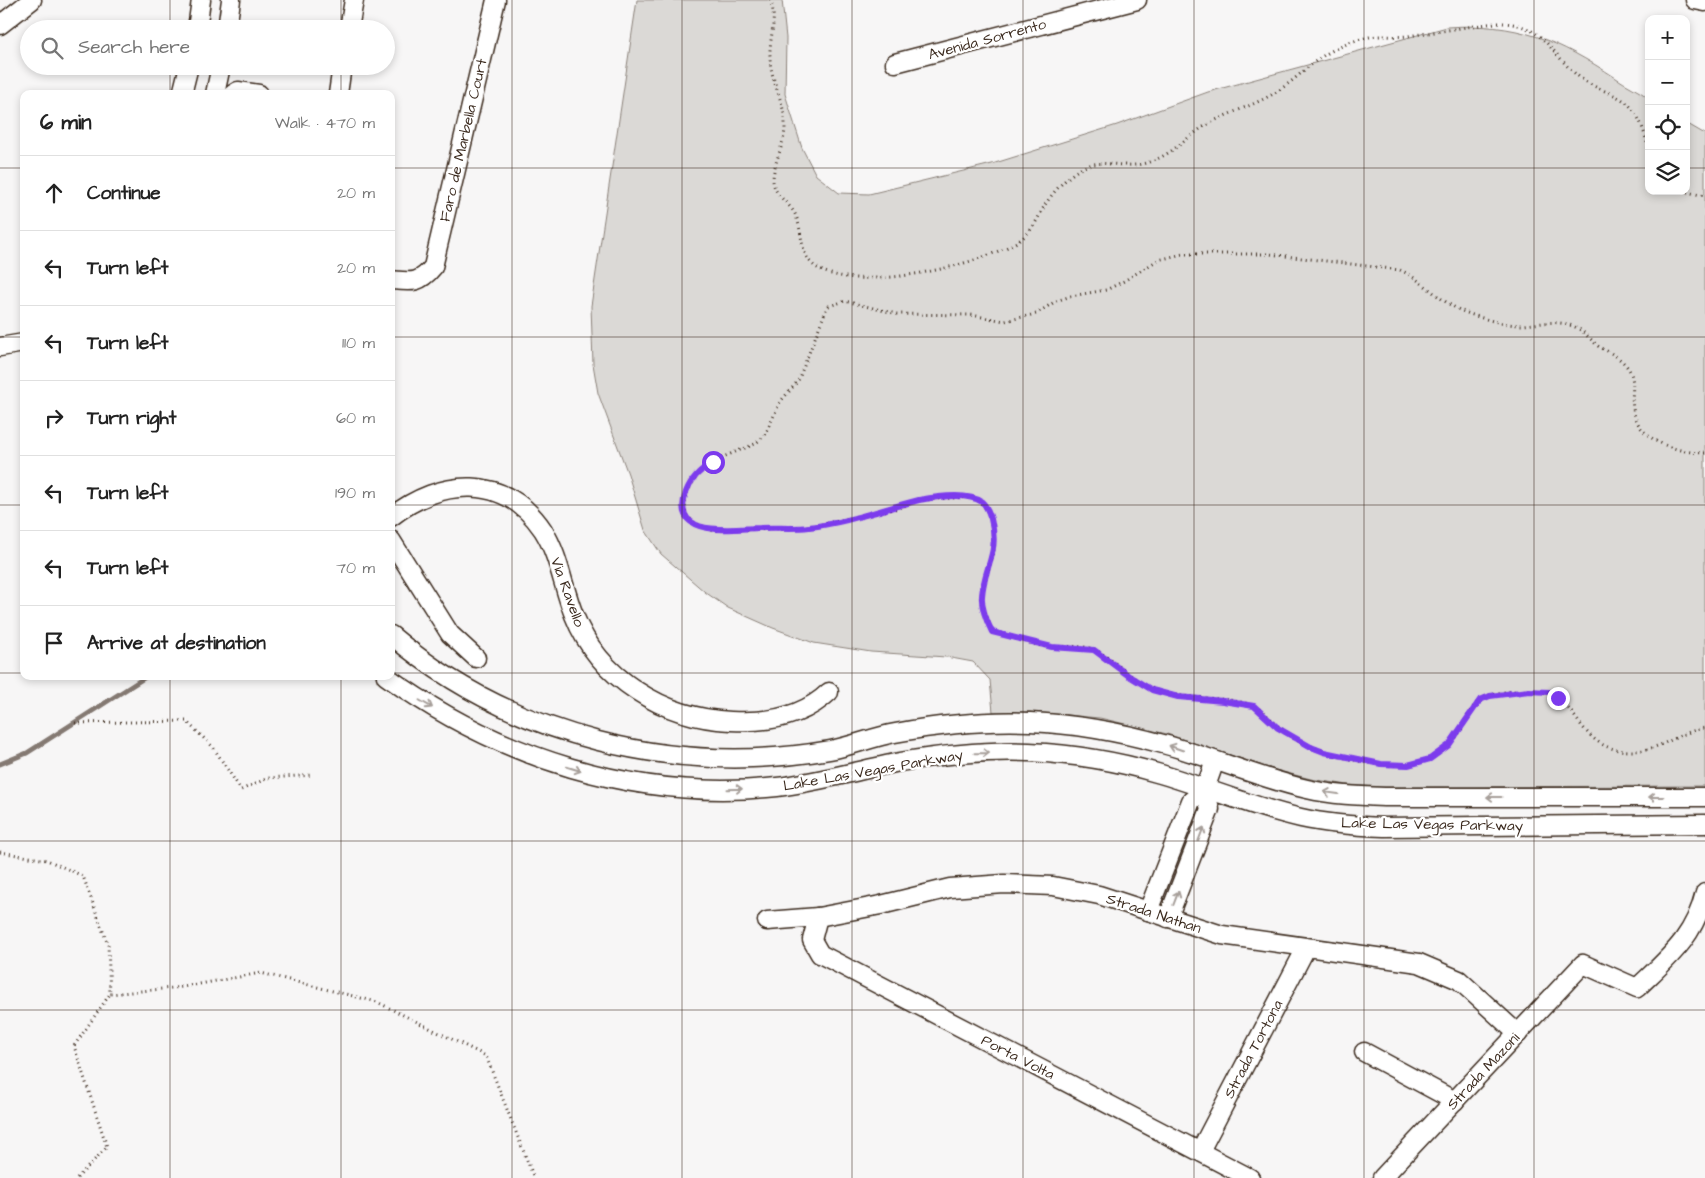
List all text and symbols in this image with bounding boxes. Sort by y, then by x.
street label: Avenida Sorrento [926,13,1049,65]
map controls [1645,15,1690,195]
button: + [1645,15,1690,60]
search box [20,20,395,75]
icon: search [38,34,66,62]
text: Search here [78,34,190,61]
street label: Faro de Marbella Court [434,56,492,224]
button: − [1645,60,1690,105]
button: locate [1645,105,1690,150]
text: 6 min [40,108,92,137]
text: Walk · 470 m [275,112,375,134]
button: layers [1645,150,1690,195]
icon: ahead [40,179,68,207]
text: Continue [87,180,161,207]
text: 20 m [337,182,375,204]
icon: left [40,254,68,282]
text: Turn left [87,255,168,282]
text: 20 m [337,257,375,279]
icon: left [40,329,68,357]
text: Turn left [87,330,168,357]
text: 110 m [342,332,375,354]
icon: right [40,404,68,432]
text: Turn right [87,405,176,432]
text: 60 m [336,407,375,429]
route start [702,451,725,474]
icon: left [40,479,68,507]
text: Turn left [87,480,168,507]
text: 190 m [335,482,375,504]
icon: left [40,554,68,582]
street label: Via Ravello [545,554,590,630]
text: Turn left [87,555,168,582]
text: 70 m [336,557,375,579]
icon: arrive [40,629,68,657]
text: Arrive at destination [87,630,266,657]
route end [1547,687,1570,710]
one-way arrow [419,700,433,710]
one-way arrow [1168,742,1184,752]
street label: Lake Las Vegas Parkway [782,744,965,798]
one-way arrow [974,748,990,758]
one-way arrow [566,765,582,775]
one-way arrow [727,784,743,793]
one-way arrow [1324,788,1340,798]
one-way arrow [1486,792,1502,802]
one-way arrow [1649,792,1665,802]
street label: Lake Las Vegas Parkway [1341,812,1523,838]
one-way arrow [1197,827,1206,842]
street label: Strada Nathan [1104,888,1204,939]
one-way arrow [1172,891,1181,906]
street label: Strada Tortona [1219,996,1288,1102]
street label: Strada Mazoni [1442,1028,1525,1115]
street label: Porta Volta [977,1030,1058,1085]

